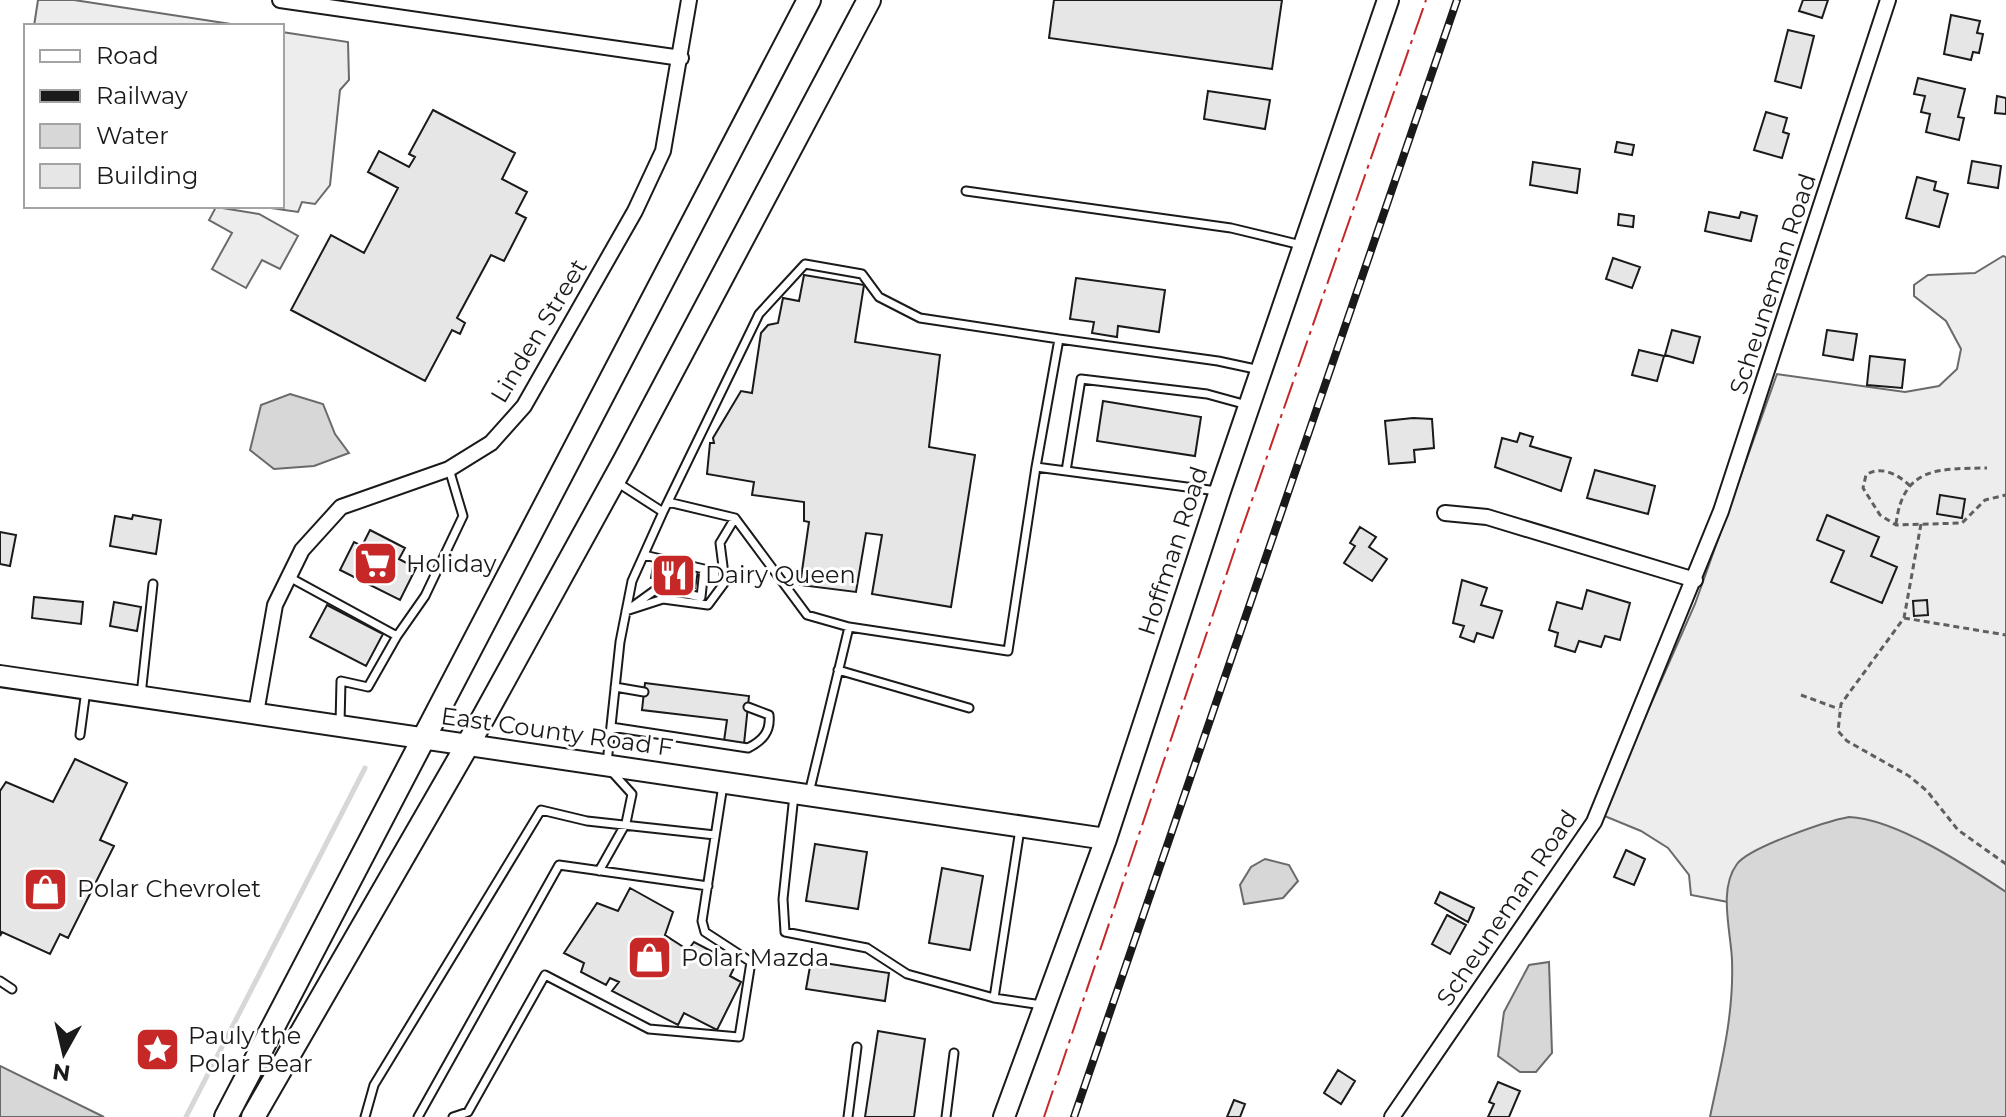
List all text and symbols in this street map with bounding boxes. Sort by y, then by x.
legend [24,24,284,208]
text: Road [96,41,159,70]
text: Railway [96,81,188,110]
text: Water [96,121,169,150]
text: Building [96,161,199,190]
street label: Scheuneman Road [1723,170,1822,398]
street label: Linden Street [484,253,593,408]
street label: Hoffman Road [1132,463,1213,639]
supermarket icon: Holiday [351,540,399,588]
place label: Holiday [406,549,496,578]
restaurant icon: Dairy Queen [650,551,698,599]
place label: Dairy Queen [705,560,856,589]
street label: East County Road F [439,701,675,762]
street label: Scheuneman Road [1430,804,1583,1011]
shop icon: Polar Chevrolet [22,865,70,913]
place label: Polar Chevrolet [77,874,261,903]
shop icon: Polar Mazda [626,934,674,982]
place label: Polar Mazda [681,943,829,972]
north arrow [24,1013,104,1093]
place label: Pauly the Polar Bear [188,1021,313,1078]
place icon: Pauly the Polar Bear [133,1026,181,1074]
text: N [51,1058,72,1087]

